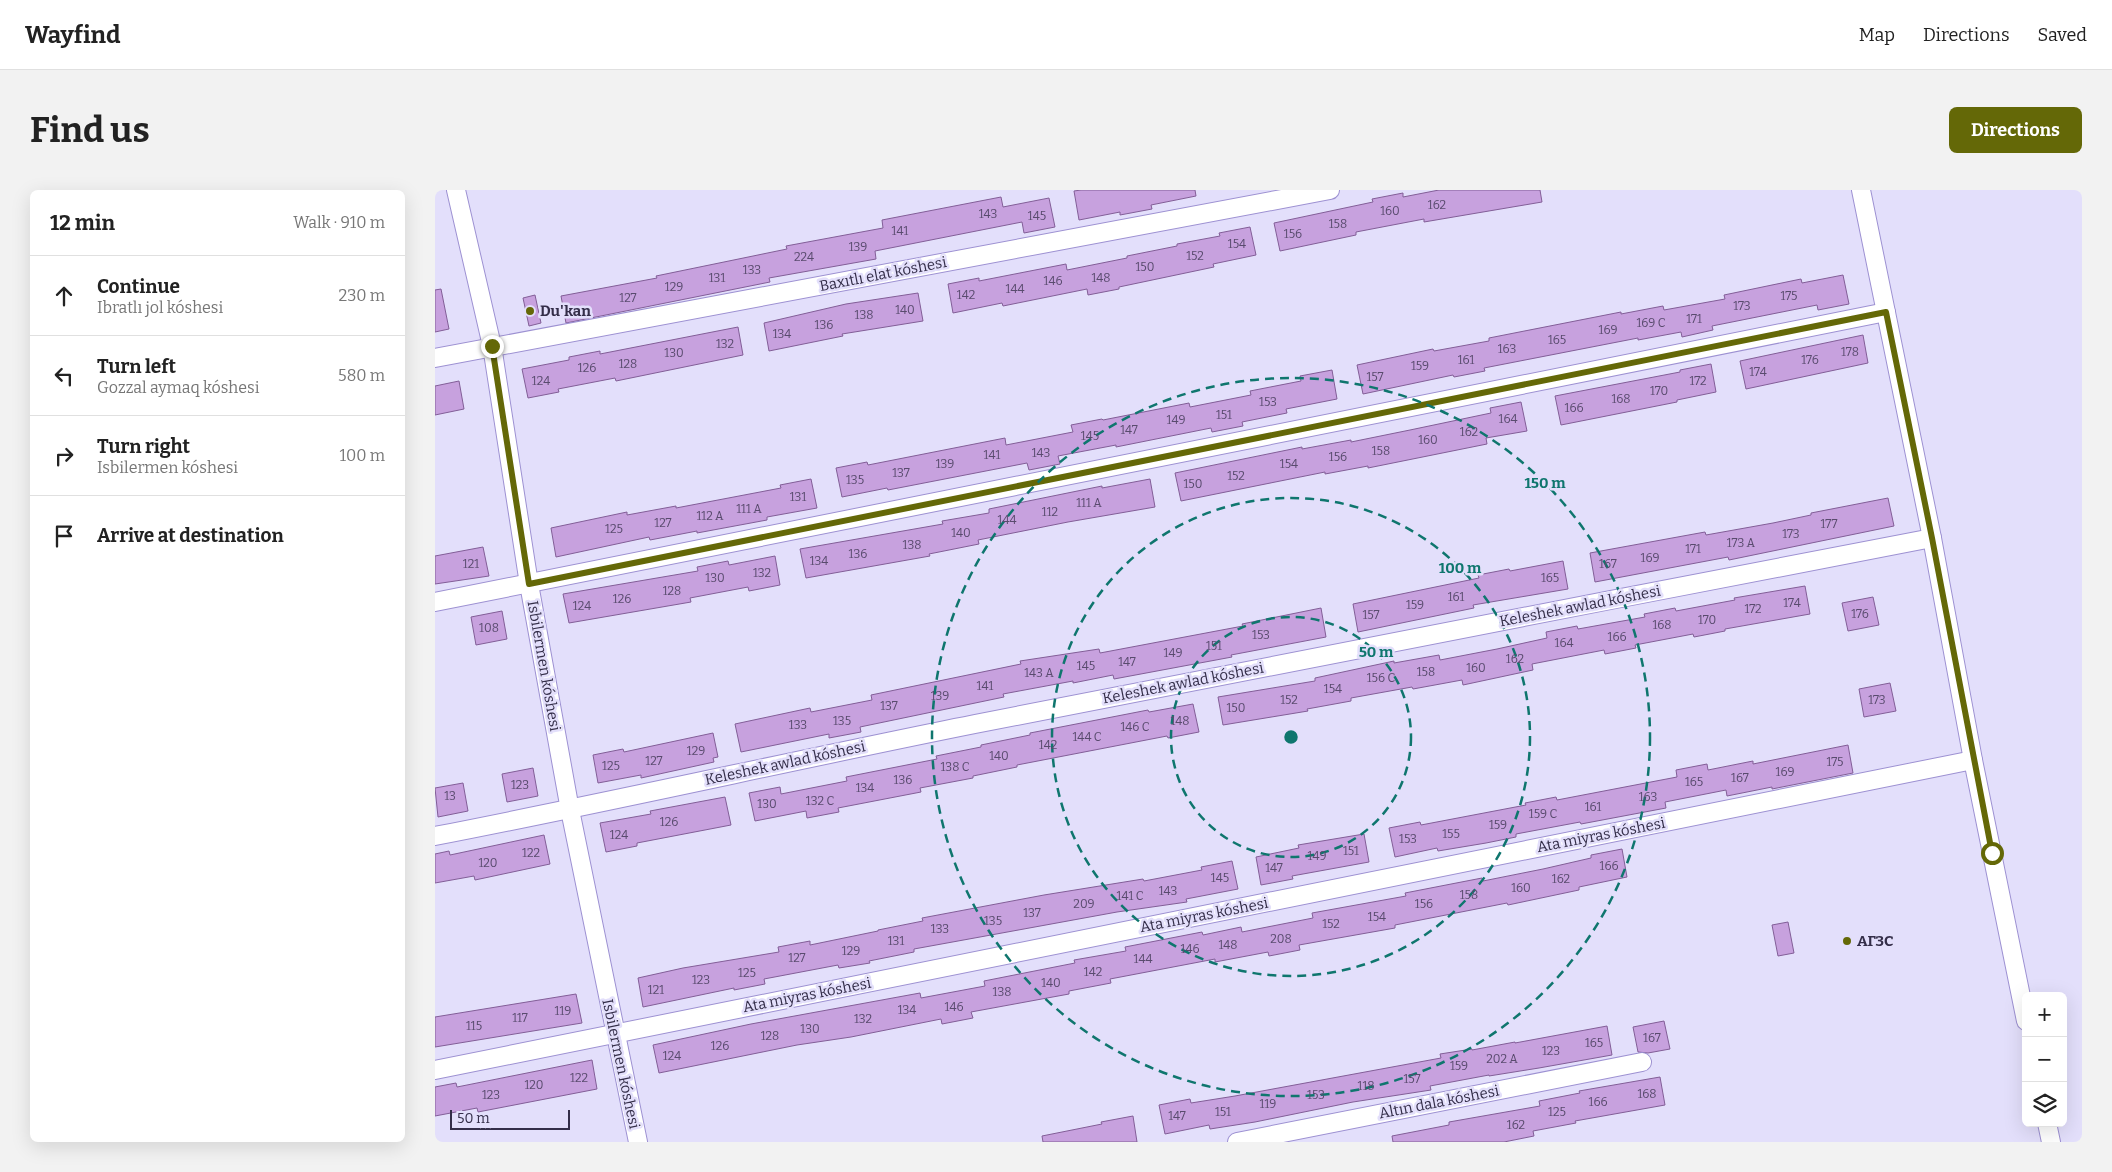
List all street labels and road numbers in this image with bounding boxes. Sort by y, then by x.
street label: Baxıtlı elat kóshesi [818,253,949,295]
street label: Keleshek awlad kóshesi [1498,581,1663,630]
street label: Isbilermen kóshesi [524,599,564,733]
street label: Keleshek awlad kóshesi [1101,658,1266,707]
street label: Keleshek awlad kóshesi [703,737,867,789]
street label: Ata miyras kóshesi [1535,814,1667,856]
street label: Ata miyras kóshesi [1138,894,1270,936]
street label: Ata miyras kóshesi [741,974,873,1016]
street label: Isbilermen kóshesi [598,997,644,1131]
street label: Altın dala kóshesi [1377,1081,1501,1123]

